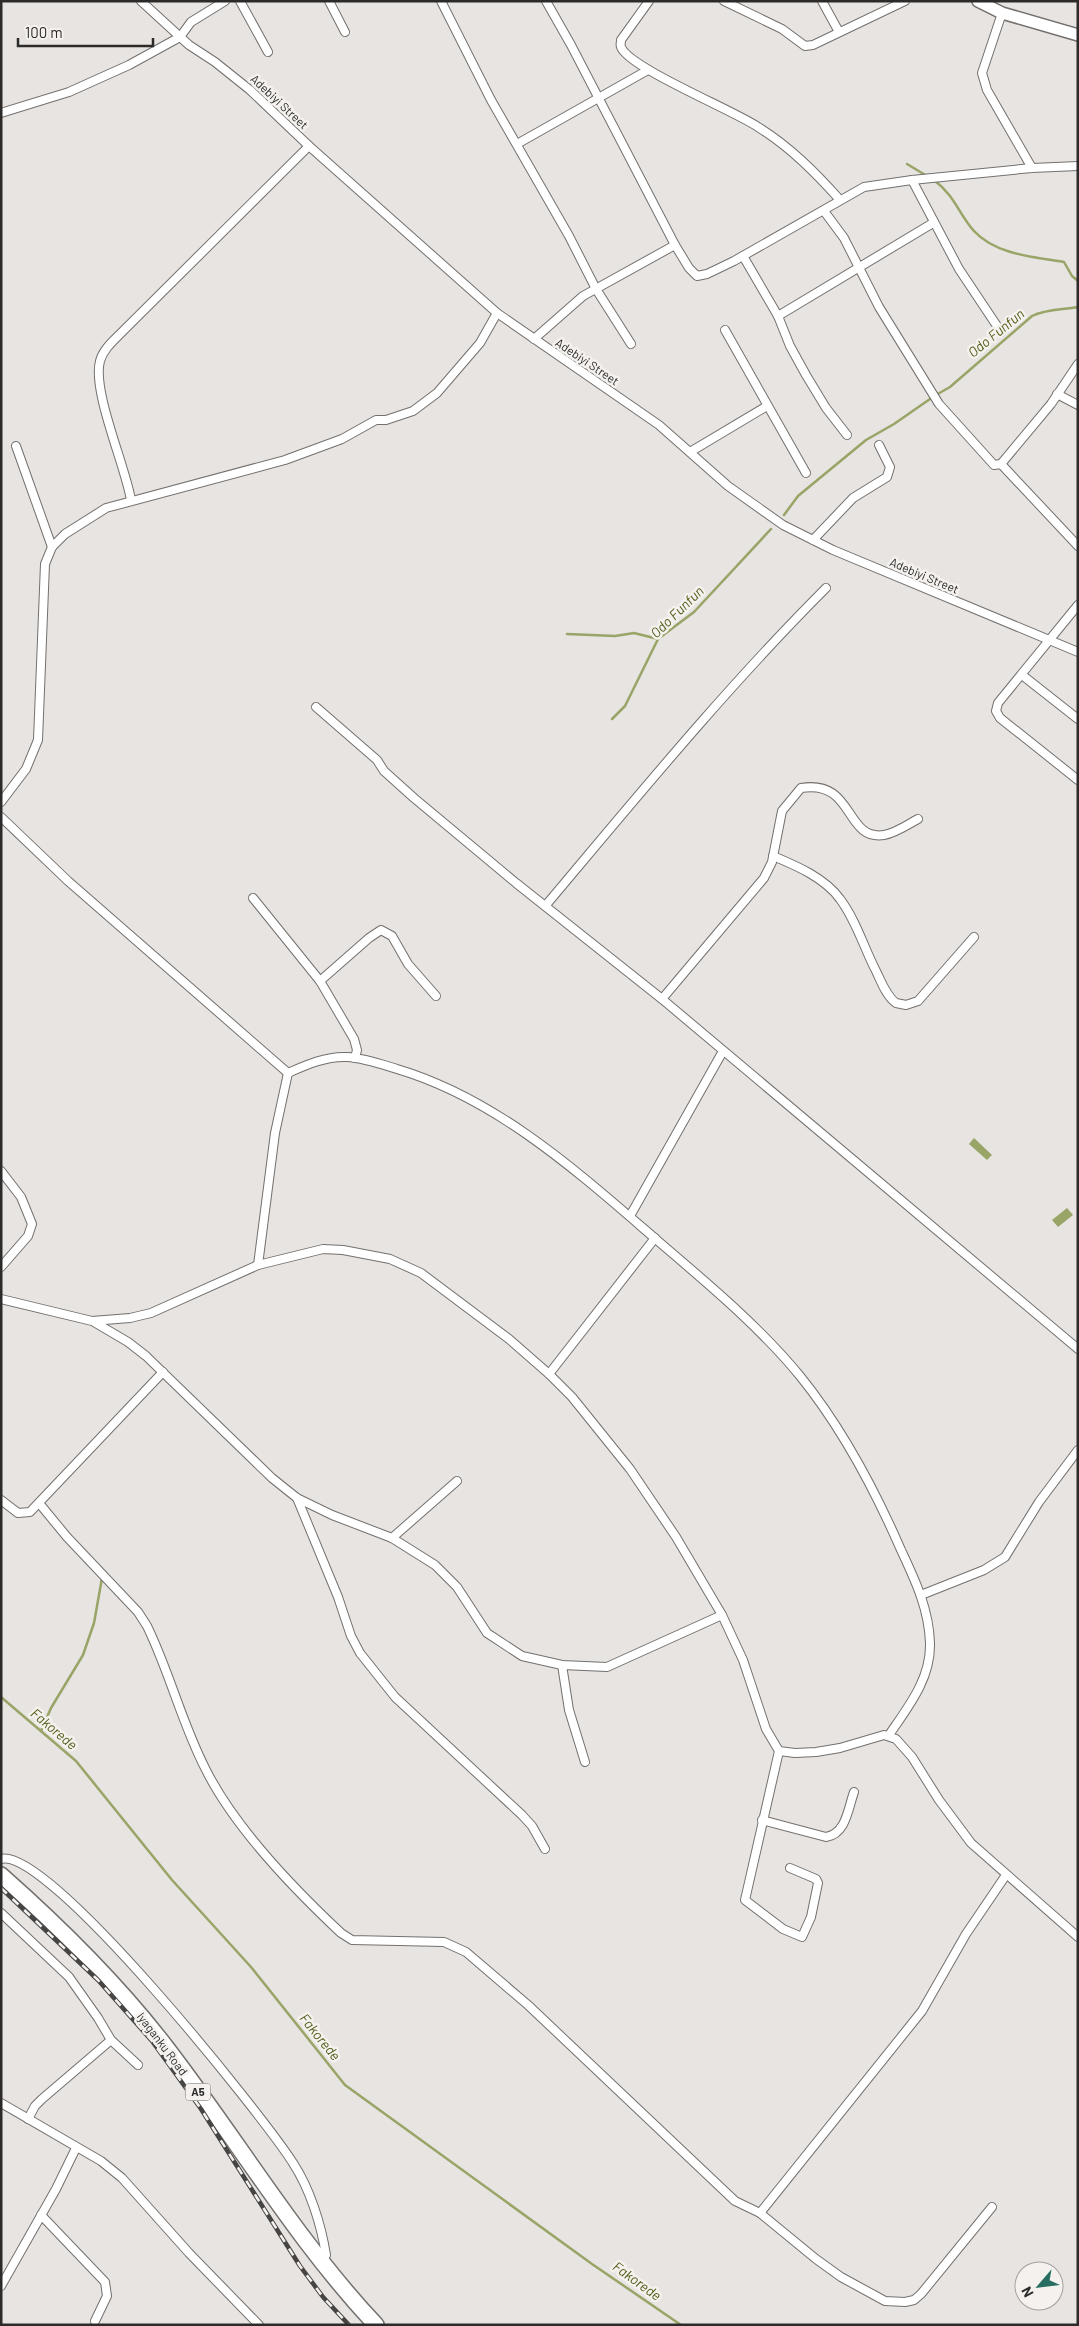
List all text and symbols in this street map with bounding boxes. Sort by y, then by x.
scale bar [18,15,152,47]
text: 100 m [25,23,63,41]
street label: Adebiyi Street [248,71,311,131]
water label: Odo Funfun [964,305,1027,360]
street label: Adebiyi Street [553,335,622,388]
street label: Adebiyi Street [888,554,961,596]
water label: Odo Funfun [646,582,707,641]
water label: Fakorede [28,1704,81,1753]
street label: Iyaganku Road [135,2009,191,2078]
water label: Fakorede [296,2010,344,2064]
road number: A5 [186,2084,210,2100]
water label: Fakorede [610,2257,665,2304]
north arrow [1014,2261,1064,2311]
text: N [1017,2284,1037,2300]

